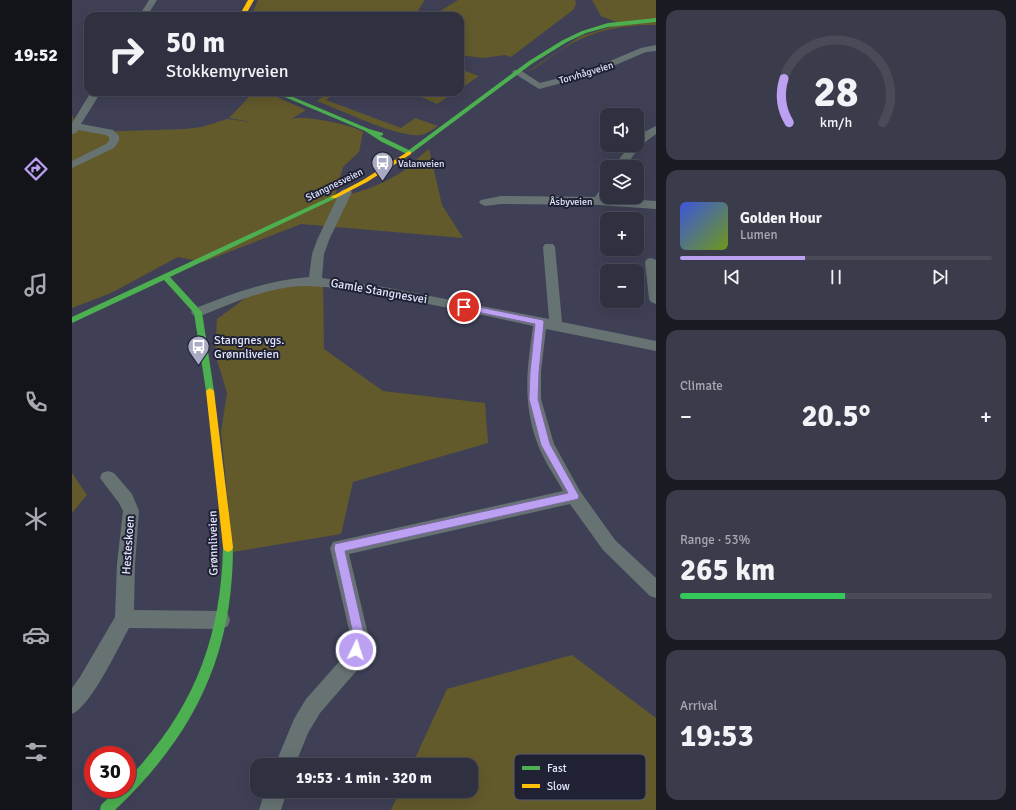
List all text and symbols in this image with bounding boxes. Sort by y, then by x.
text: 50 m [166,26,225,60]
icon: right [100,28,152,80]
text: 19:52 [14,44,58,66]
street label: Torvhågveien [558,59,615,87]
text: Stokkemyrveien [166,60,289,82]
text: 28 [814,67,858,118]
map controls [600,108,644,308]
button: sound [600,108,644,152]
text: km/h [820,114,852,131]
bus stop icon: Valanveien [370,150,396,183]
icon: directions [22,155,50,183]
place label: Valanveien [398,158,444,170]
button: layers [600,160,644,204]
street label: Stangnesveien [304,166,365,204]
street label: Åsbyveien [549,196,593,208]
text: Golden Hour [740,209,822,227]
button: + [600,212,644,256]
text: Lumen [740,227,778,243]
button: − [600,264,644,308]
icon: previous [721,266,743,288]
icon: pause [825,266,847,288]
icon: next [929,266,951,288]
icon: music [22,271,50,299]
street label: Gamle Stangnesvei [330,276,428,307]
pin [447,290,481,324]
icon: arrive [453,296,475,318]
place label: Stangnes vgs. Grønnliveien [214,333,284,362]
bus stop icon: Stangnes vgs. Grønnliveien [185,334,211,367]
text: Climate [680,378,723,394]
icon: phone [22,388,50,416]
text: 20.5° [801,398,871,435]
text: − [680,403,692,430]
text: + [980,403,992,430]
icon: climate [22,505,50,533]
street label: Grønnliveien [205,510,222,576]
street label: Hesteskoen [119,515,138,575]
text: Range · 53% [680,532,750,548]
text: 265 km [680,552,775,589]
icon: car [22,621,50,649]
position arrow [335,629,377,671]
text: Arrival [680,698,717,714]
text: 19:53 [680,718,754,755]
icon: filters [22,738,50,766]
speed limit sign: 30 [84,746,136,798]
legend [514,754,646,800]
text: Fast [547,762,567,775]
text: 19:53 · 1 min · 320 m [296,769,432,787]
text: Slow [547,780,570,793]

